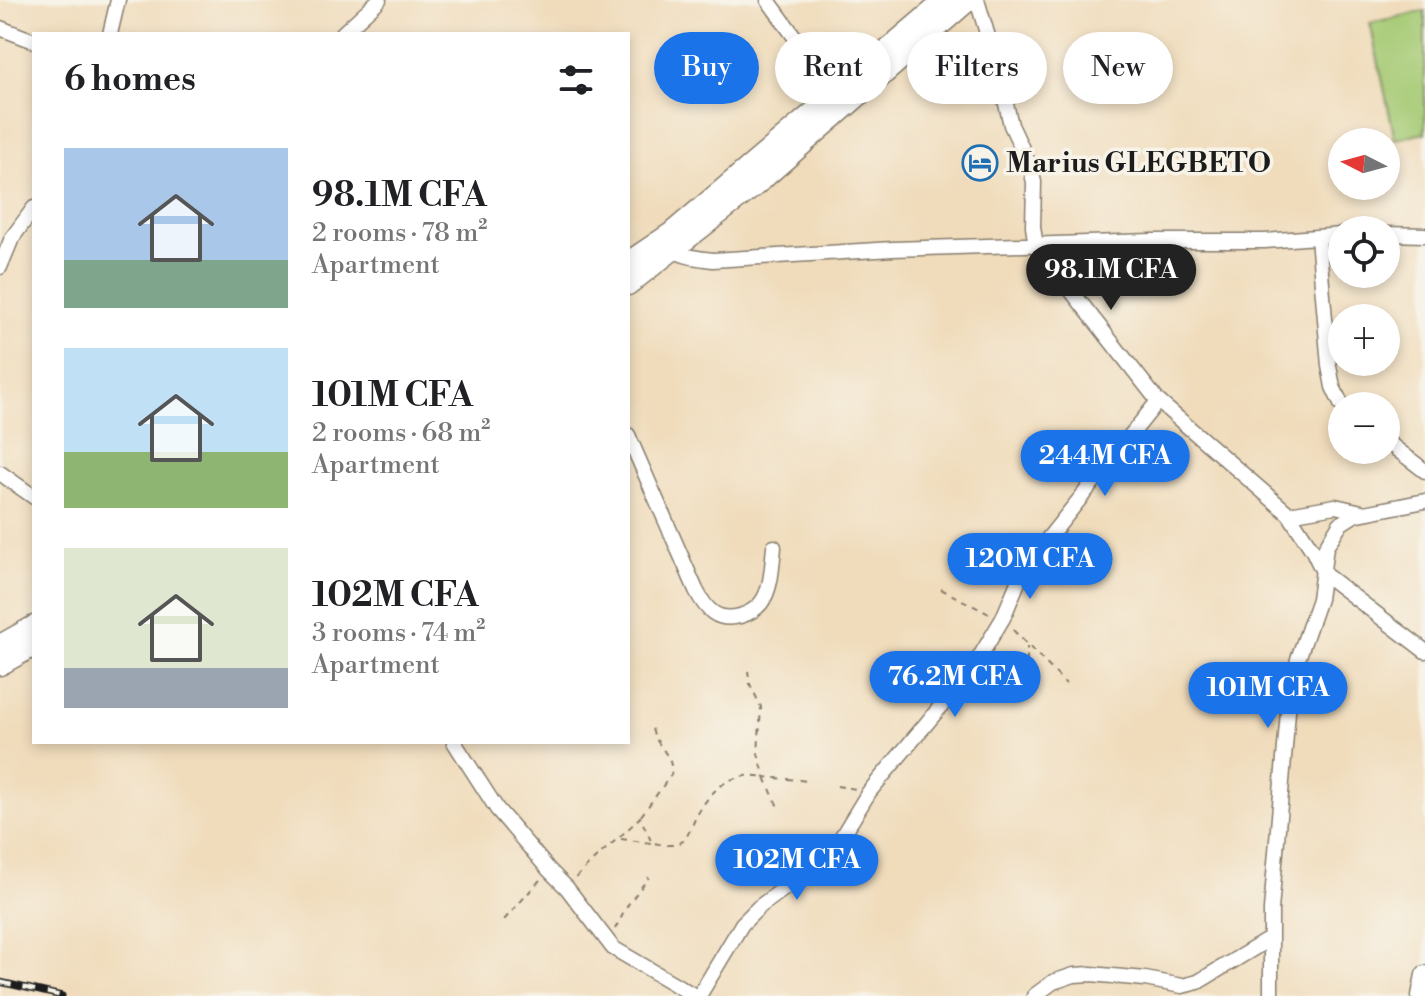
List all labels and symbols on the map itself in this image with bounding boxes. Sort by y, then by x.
north arrow [1328,128,1400,200]
hotel icon: Marius GLEGBETO [961,144,999,182]
place label: Marius GLEGBETO [1006,146,1271,181]
pin: 98.1M CFA [1019,244,1203,312]
pin: 244M CFA [1022,430,1188,498]
pin: 120M CFA [947,533,1113,601]
pin: 76.2M CFA [863,651,1047,719]
pin: 101M CFA [1185,662,1351,730]
pin: 102M CFA [714,834,880,902]

